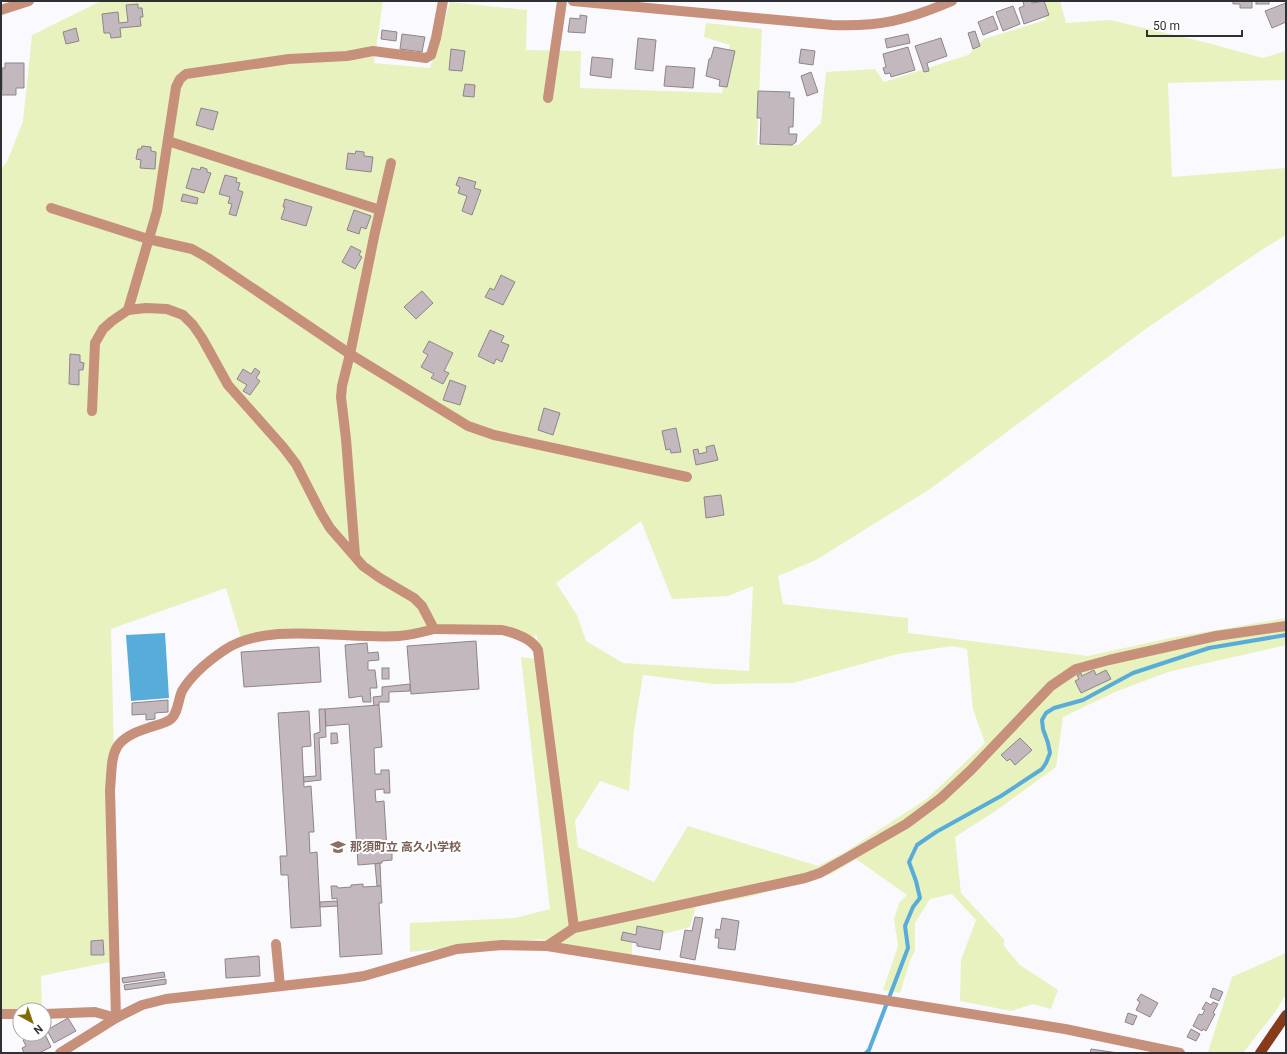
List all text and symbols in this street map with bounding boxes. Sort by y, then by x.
scale bar [1147,12,1242,38]
text: 50 m [1153,19,1180,33]
school or university icon: 那須町立 高久小学校 [329,838,347,856]
place label: 那須町立 高久小学校 [350,840,461,854]
north arrow [12,1002,52,1042]
text: N [31,1022,45,1037]

